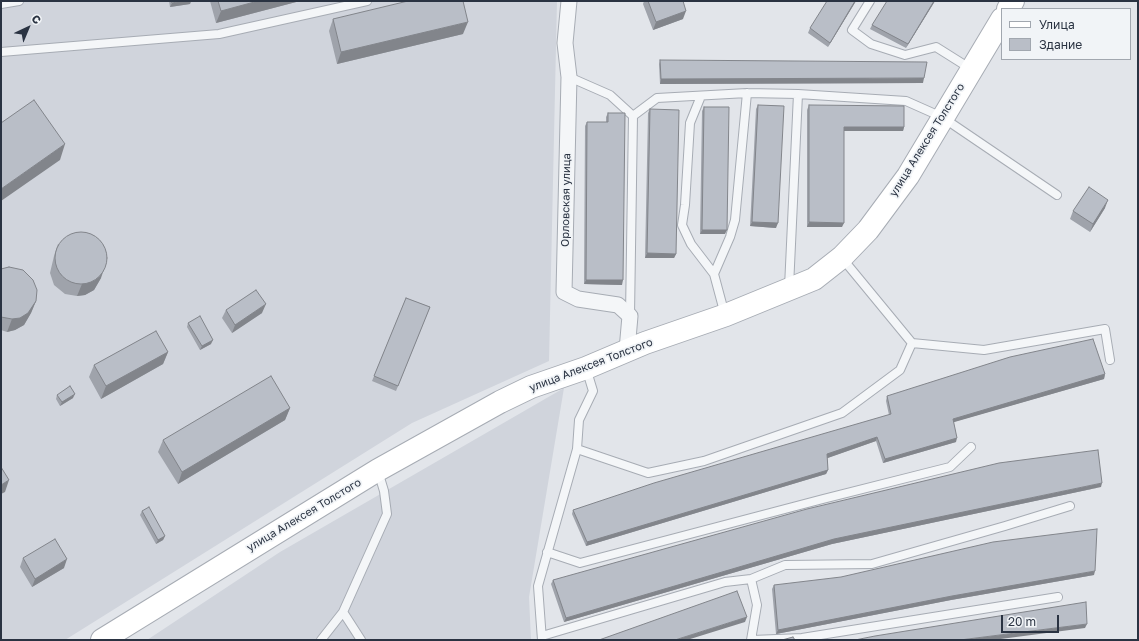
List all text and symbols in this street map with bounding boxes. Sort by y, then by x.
north arrow [8,8,48,48]
legend [1001,8,1131,60]
text: С [29,12,44,26]
text: Улица [1039,17,1075,32]
text: Здание [1039,37,1082,52]
street label: улица Алексея Толстого [887,81,967,199]
street label: Орловская улица [559,153,573,247]
street label: улица Алексея Толстого [527,335,655,395]
street label: улица Алексея Толстого [244,476,364,554]
scale bar [1003,607,1061,633]
text: 20 m [1008,614,1036,629]

